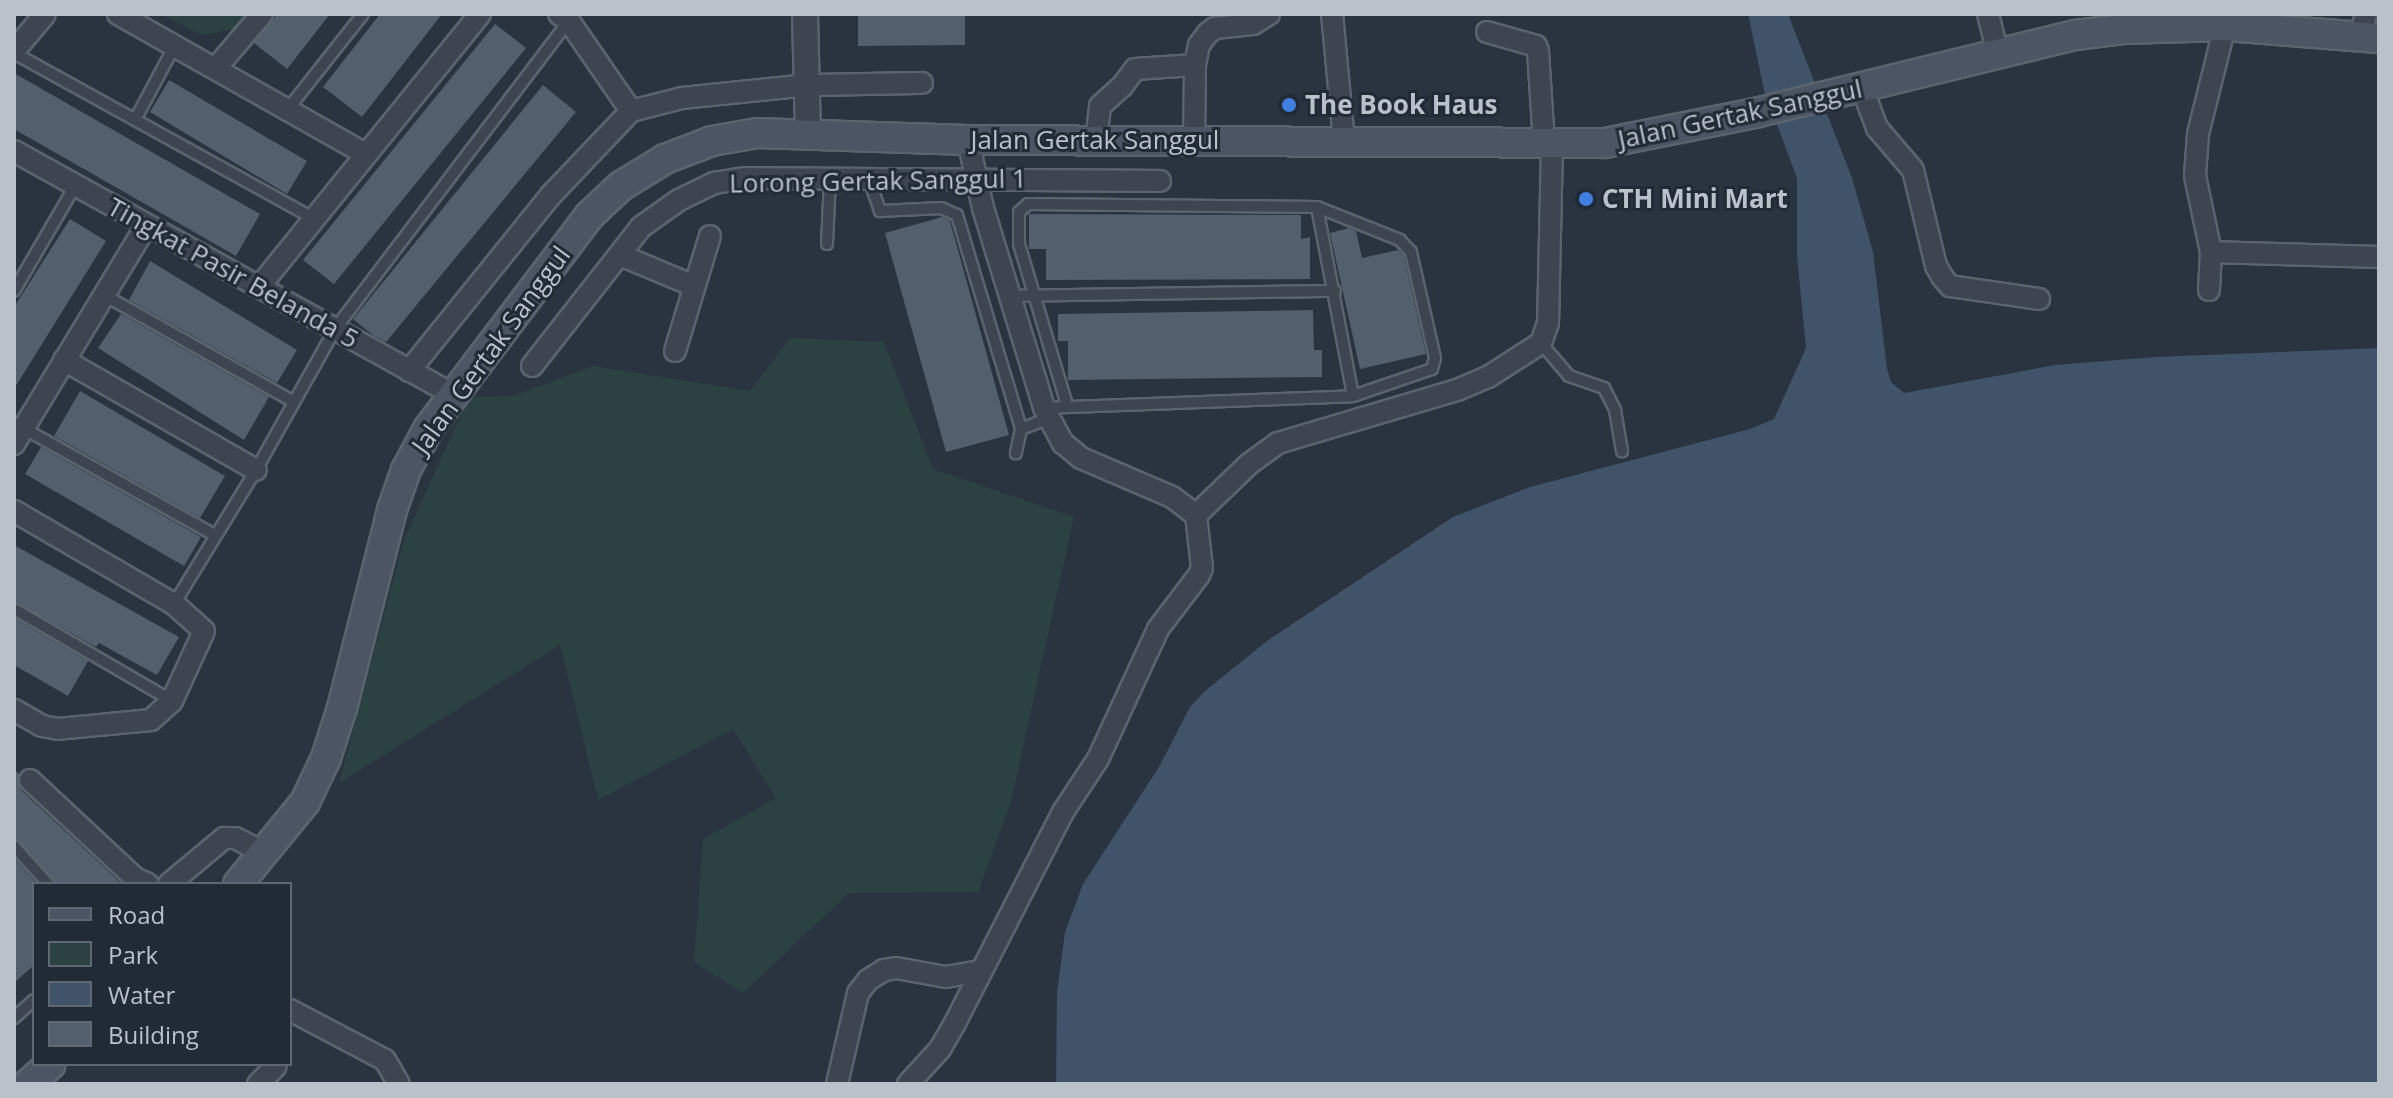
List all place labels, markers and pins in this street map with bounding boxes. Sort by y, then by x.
place label: The Book Haus [1305,89,1497,121]
marker: The Book Haus [1280,96,1298,114]
place label: CTH Mini Mart [1602,183,1788,215]
marker: CTH Mini Mart [1577,190,1595,208]

